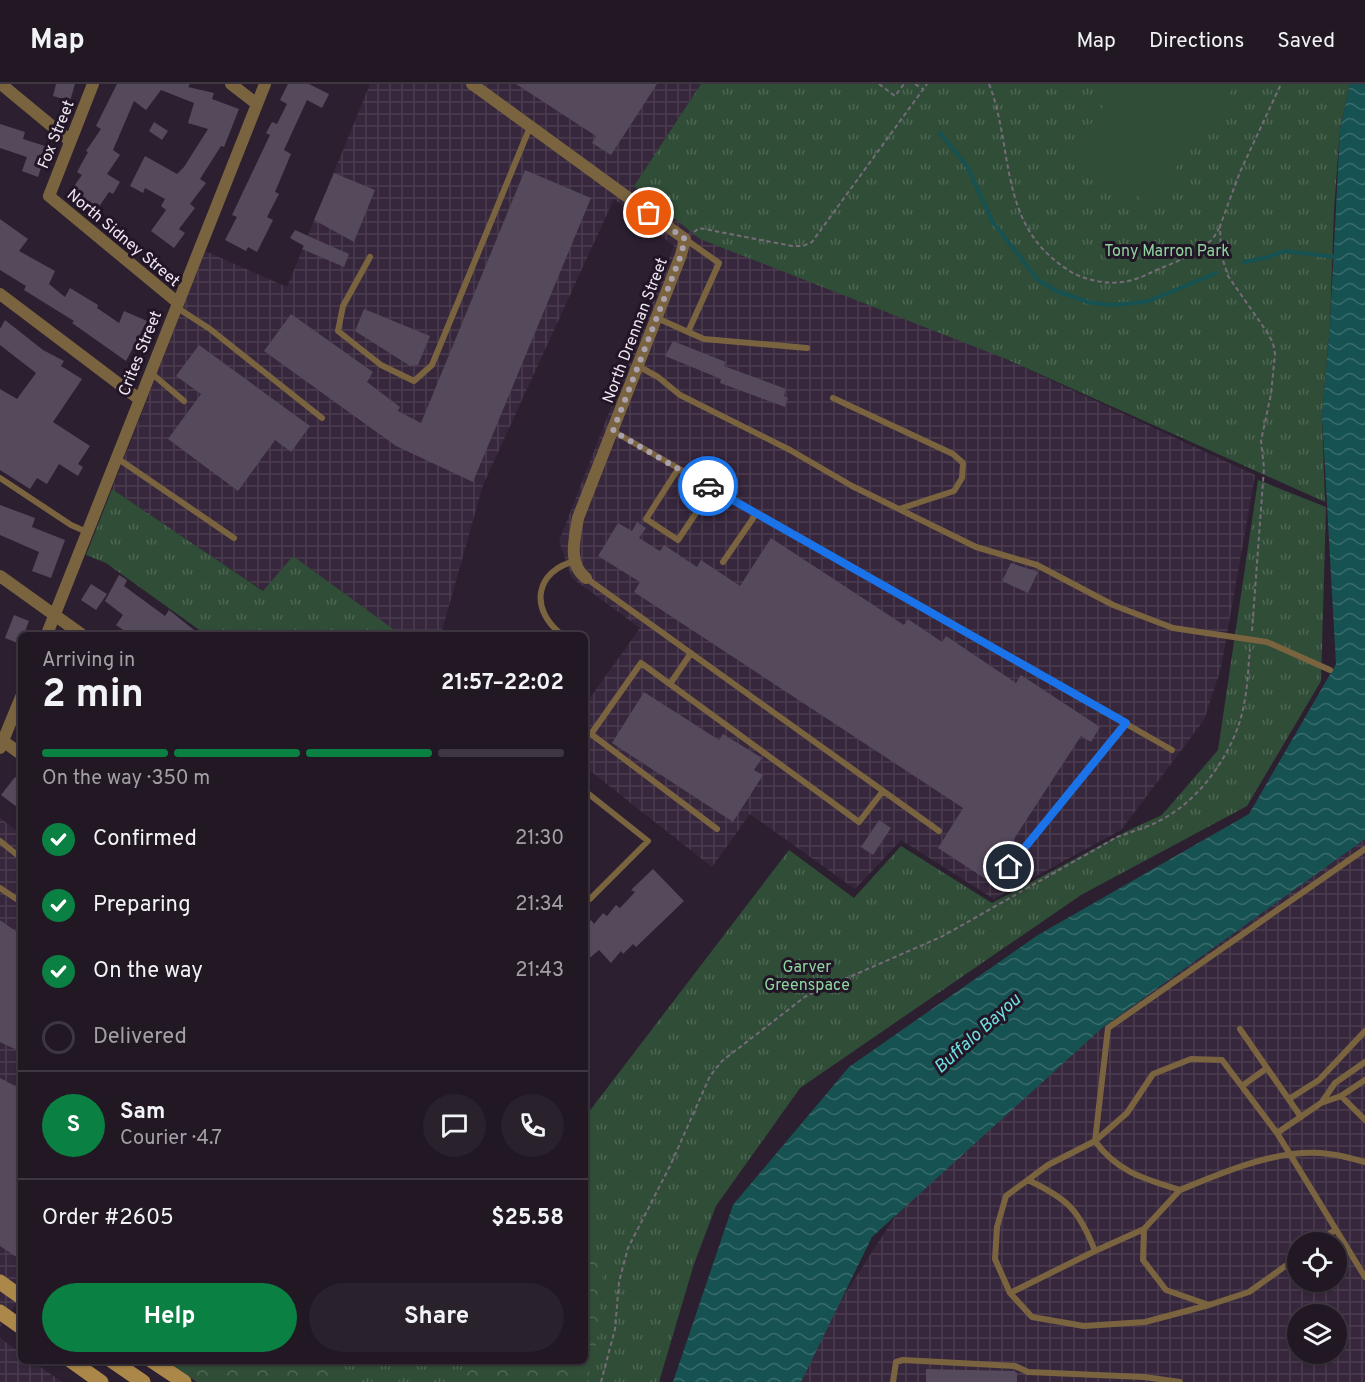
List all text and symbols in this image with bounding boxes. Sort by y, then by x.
text: Map [30,23,85,59]
text: Map [1076,28,1116,55]
text: Directions [1149,28,1244,55]
text: Saved [1277,28,1335,55]
street label: Fox Street [34,97,80,172]
street label: North Sidney Street [62,185,183,292]
pin [623,187,674,238]
icon: bag [632,196,665,229]
park label: Tony Marron Park [1104,242,1230,262]
street label: North Drennan Street [599,255,673,406]
street label: Crites Street [115,308,167,399]
courier [678,456,738,516]
icon: car [692,470,725,503]
text: Arriving in [42,648,135,674]
text: 21:57–22:02 [441,670,564,697]
text: 2 min [42,672,144,721]
text: On the way · 350 m [42,766,210,792]
icon: check [42,823,75,856]
text: Confirmed [93,826,197,853]
text: 21:30 [515,826,564,852]
pin [983,841,1034,892]
icon: home [992,850,1025,883]
icon: check [42,889,75,922]
text: Preparing [93,892,191,919]
text: 21:34 [515,892,564,918]
icon: check [42,955,75,988]
text: On the way [93,958,203,985]
text: 21:43 [515,958,564,984]
park label: Garver Greenspace [764,958,850,996]
water label: Buffalo Bayou [930,989,1026,1079]
text: Delivered [93,1024,187,1051]
button: chat [423,1094,486,1157]
button: phone [501,1094,564,1157]
text: Sam [120,1099,165,1126]
text: S [67,1112,80,1139]
text: Courier · 4.7 [120,1126,222,1152]
text: Order #2605 [42,1205,174,1232]
text: $25.58 [491,1205,564,1232]
map controls [1287,1232,1347,1364]
button: locate [1287,1232,1347,1292]
button: Help [42,1283,297,1352]
button: Share [309,1283,564,1352]
button: layers [1287,1304,1347,1364]

